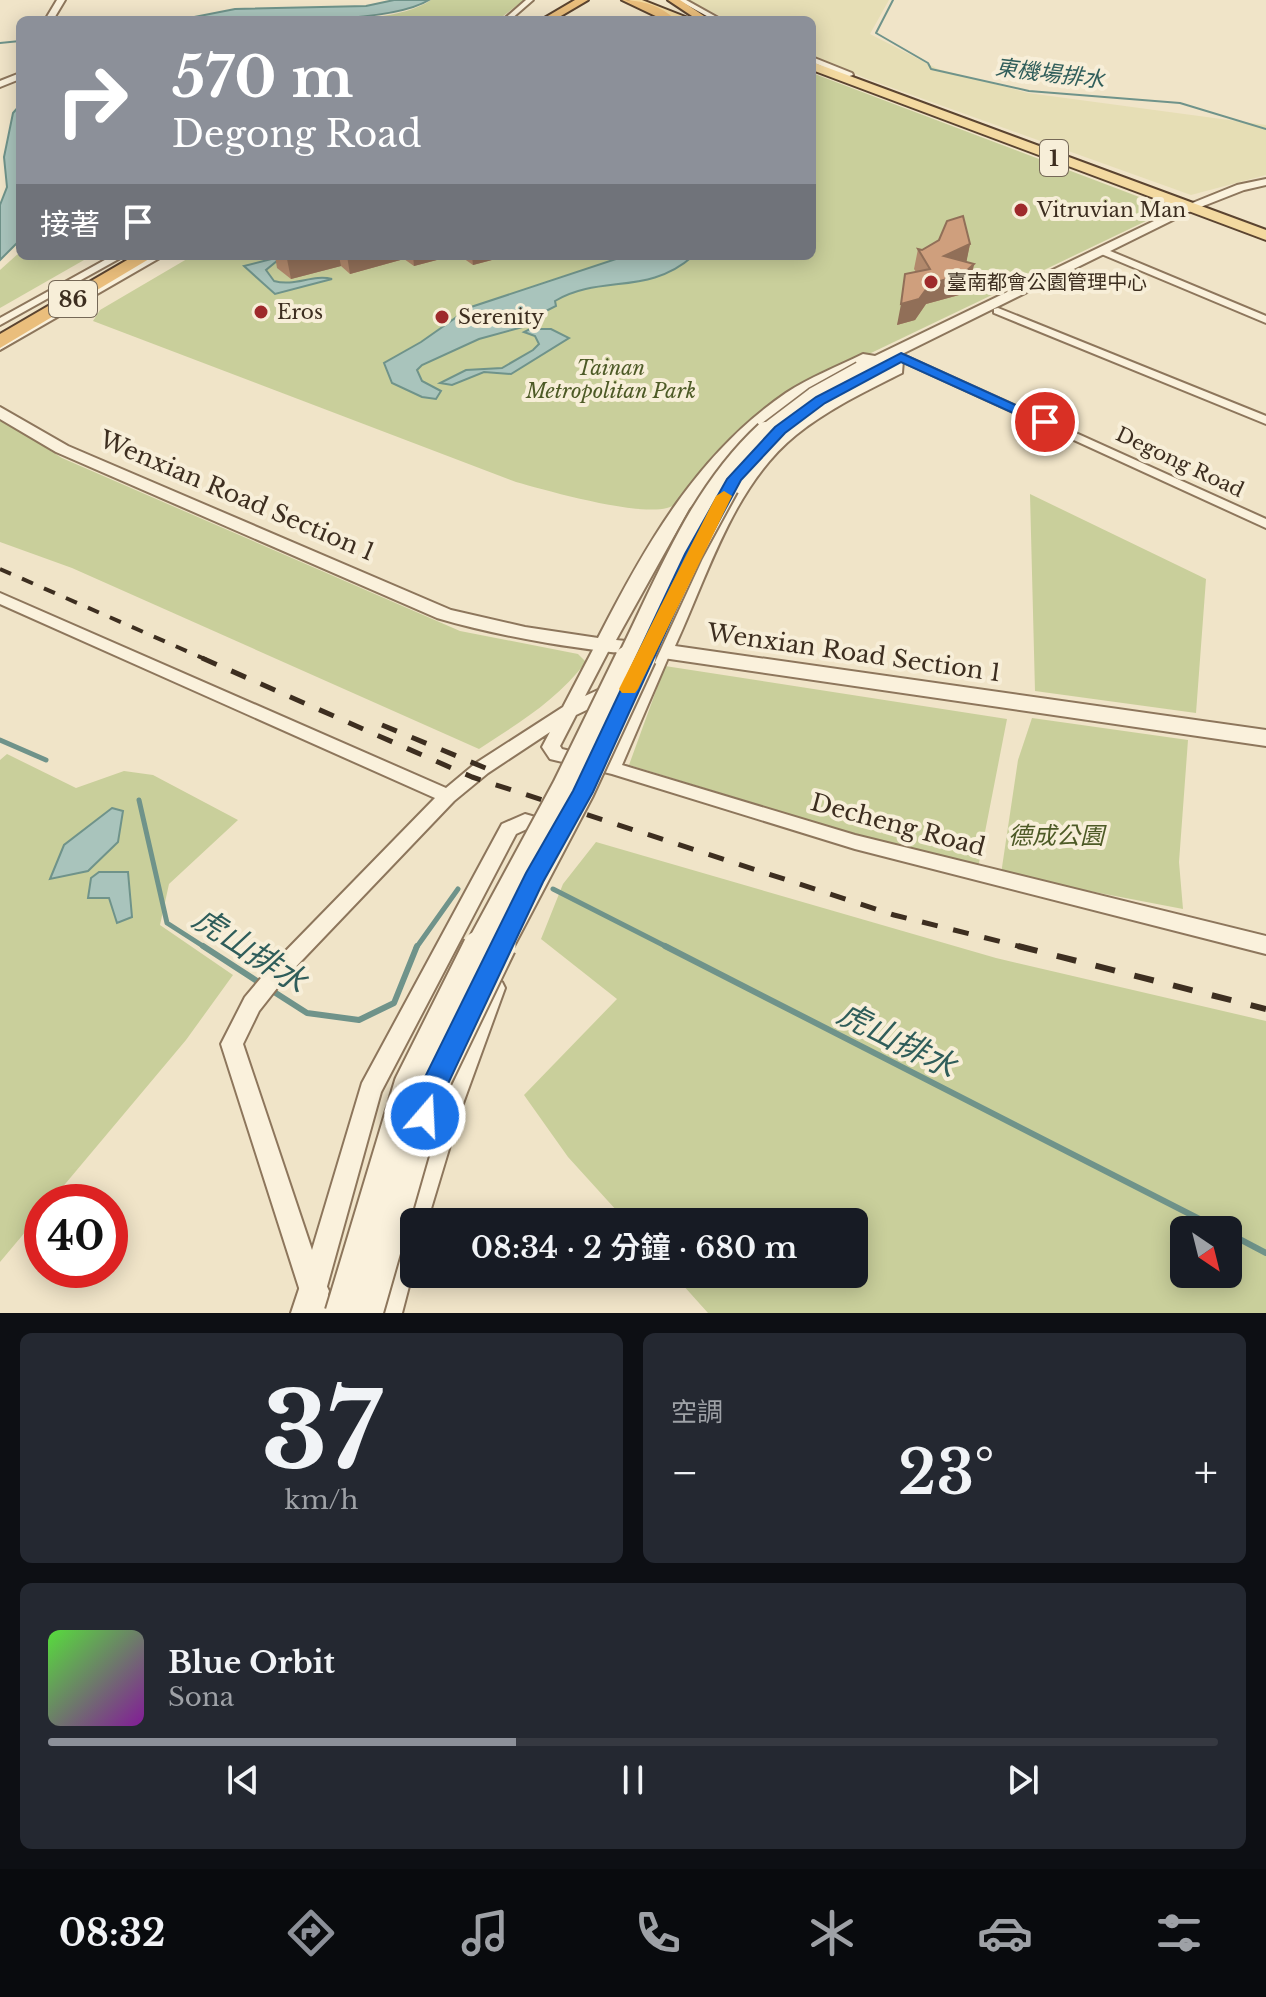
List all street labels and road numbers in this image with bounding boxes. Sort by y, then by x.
road number: 1 [1040,140,1068,176]
road number: 86 [49,281,97,317]
street label: Degong Road [1112,422,1248,502]
street label: Wenxian Road Section 1 [94,424,379,567]
street label: Wenxian Road Section 1 [704,617,1003,687]
street label: Decheng Road [808,787,989,862]

